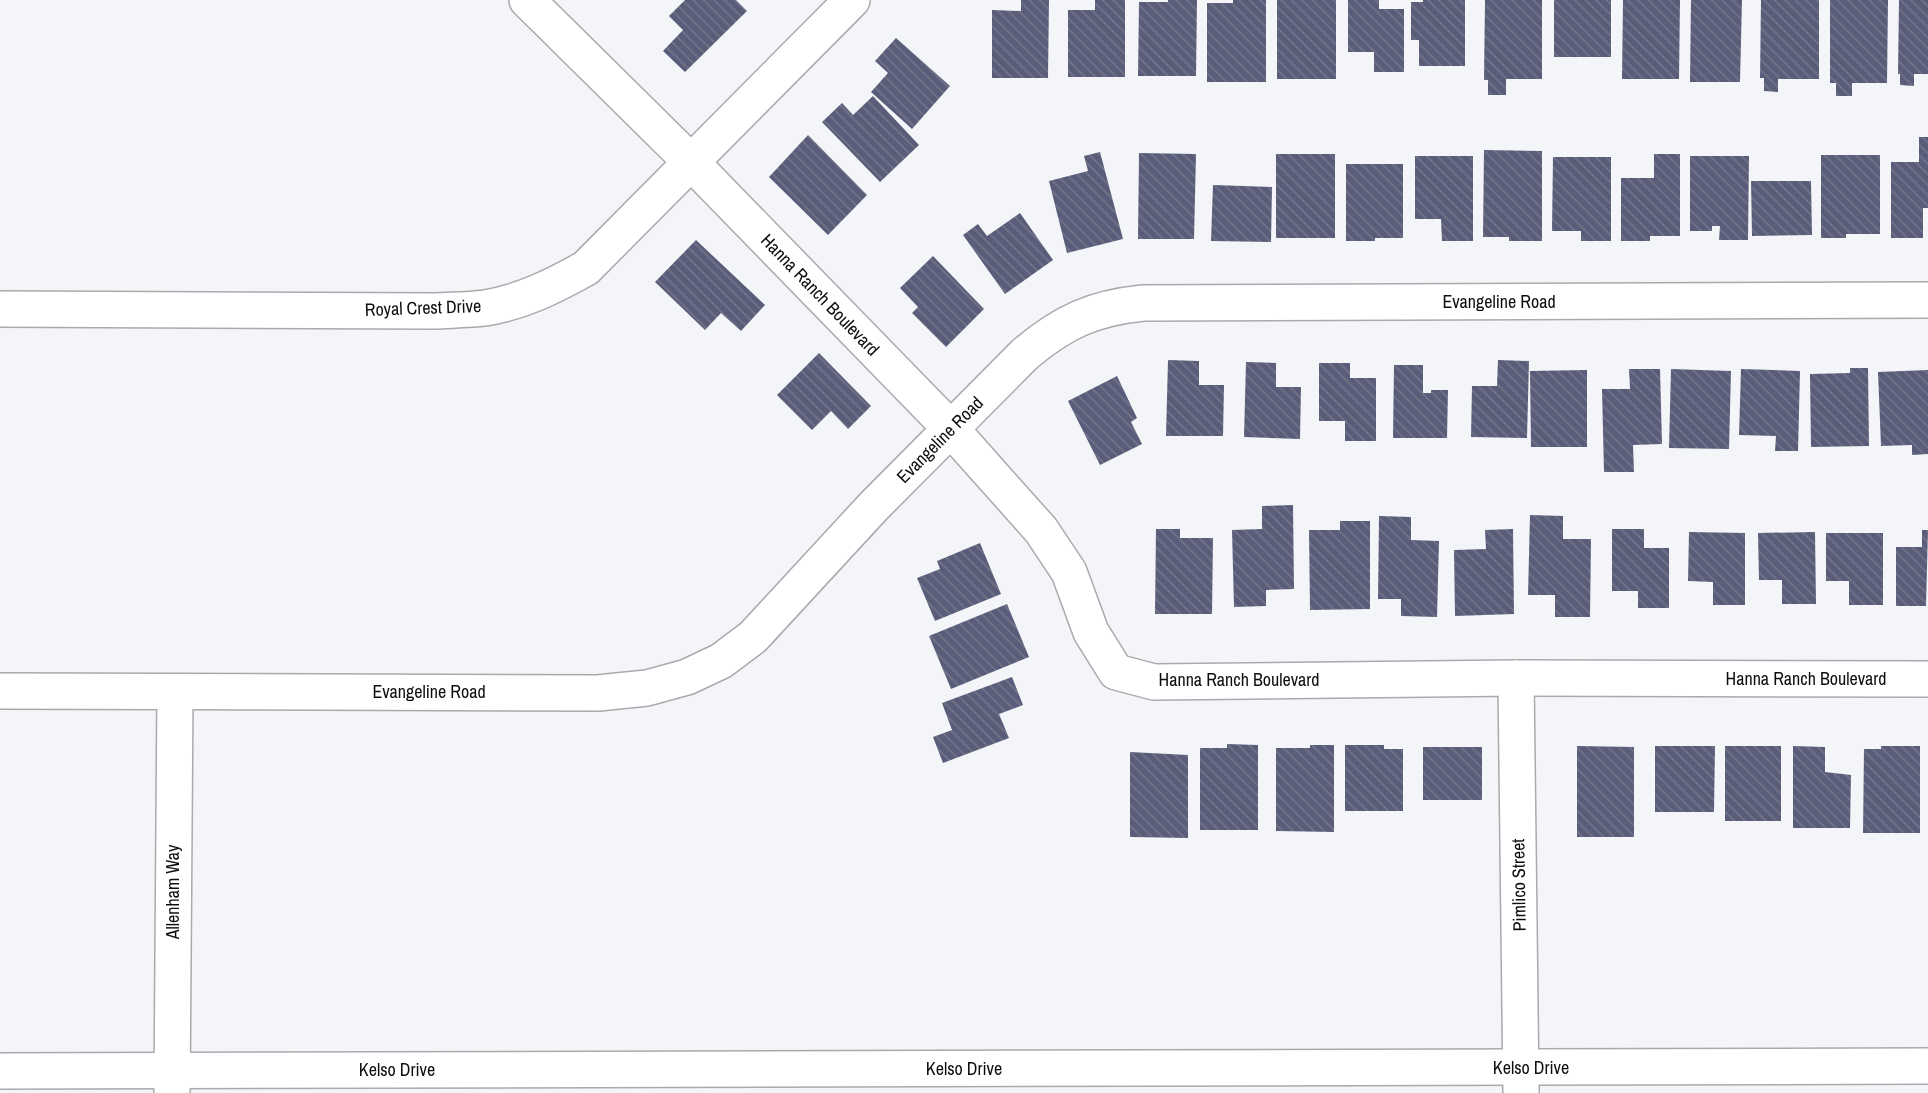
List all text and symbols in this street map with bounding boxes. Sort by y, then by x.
street label: Hanna Ranch Boulevard [756,228,885,361]
street label: Evangeline Road [1442,289,1556,314]
street label: Royal Crest Drive [364,293,482,322]
street label: Evangeline Road [891,391,989,489]
street label: Hanna Ranch Boulevard [1726,666,1886,691]
street label: Hanna Ranch Boulevard [1159,667,1319,692]
street label: Evangeline Road [372,679,486,704]
street label: Pimlico Street [1505,838,1532,932]
street label: Allenham Way [160,844,185,940]
street label: Kelso Drive [1493,1055,1569,1080]
street label: Kelso Drive [926,1056,1002,1081]
street label: Kelso Drive [359,1057,435,1082]

